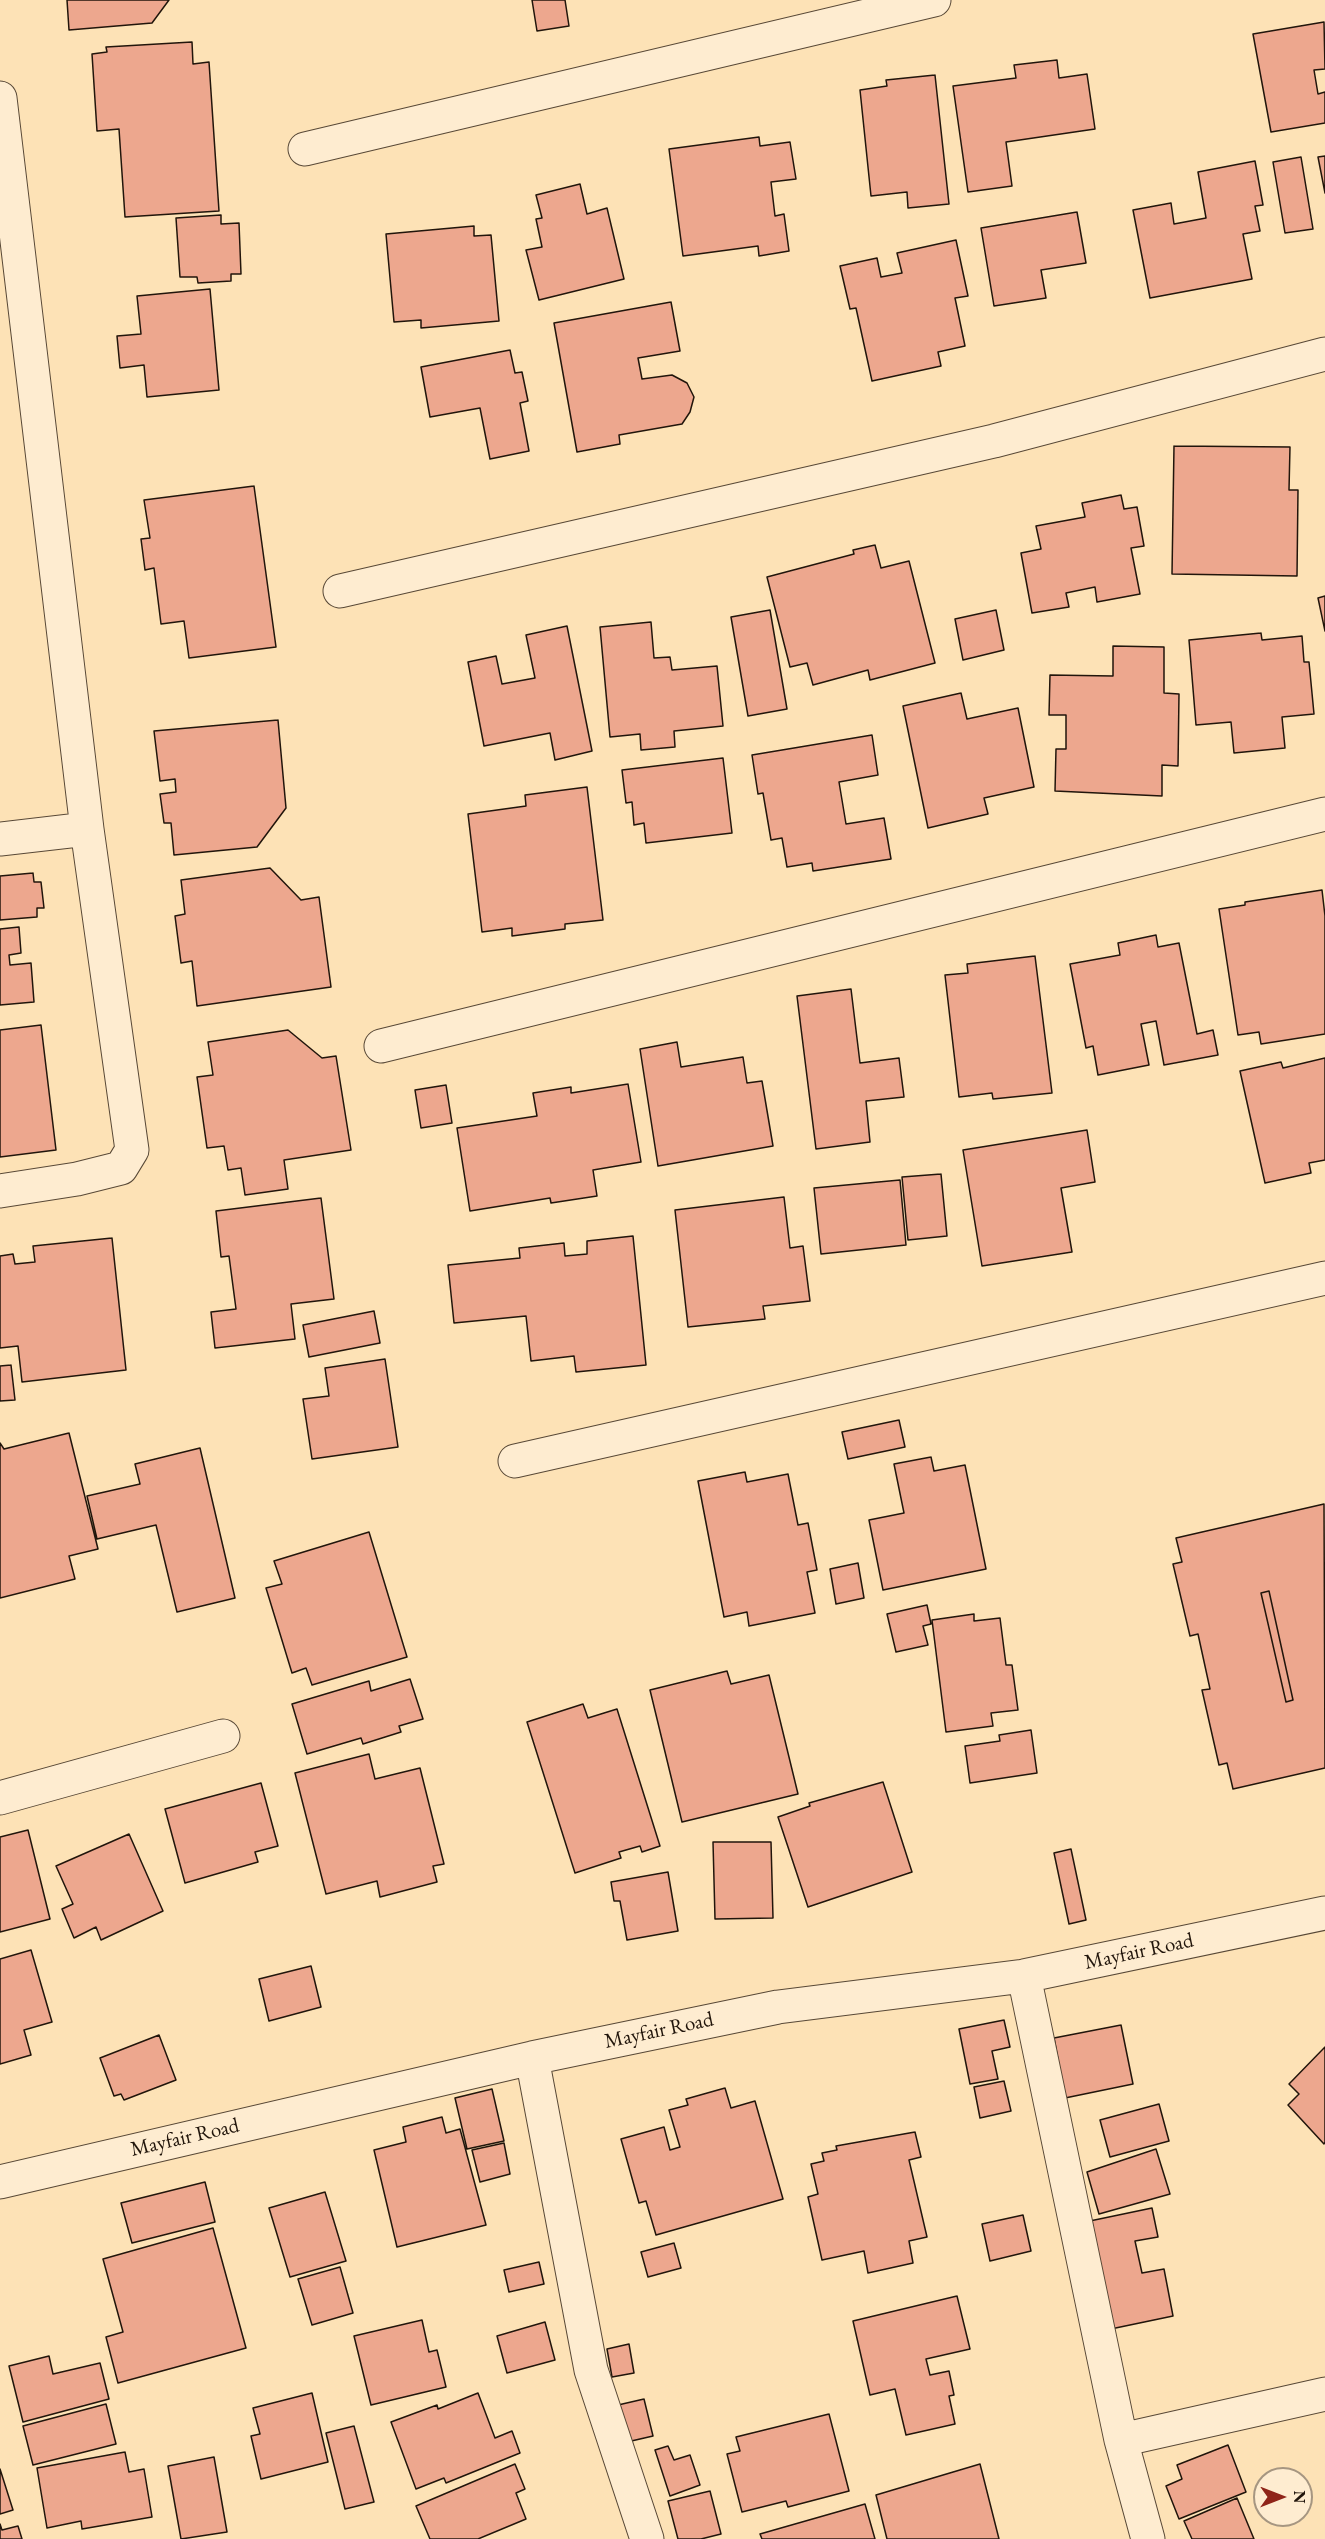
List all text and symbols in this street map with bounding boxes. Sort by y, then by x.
street label: Mayfair Road [1082,1928,1196,1976]
street label: Mayfair Road [602,2007,716,2055]
street label: Mayfair Road [128,2113,242,2163]
north arrow [1253,2467,1313,2527]
text: N [1289,2491,1310,2503]

